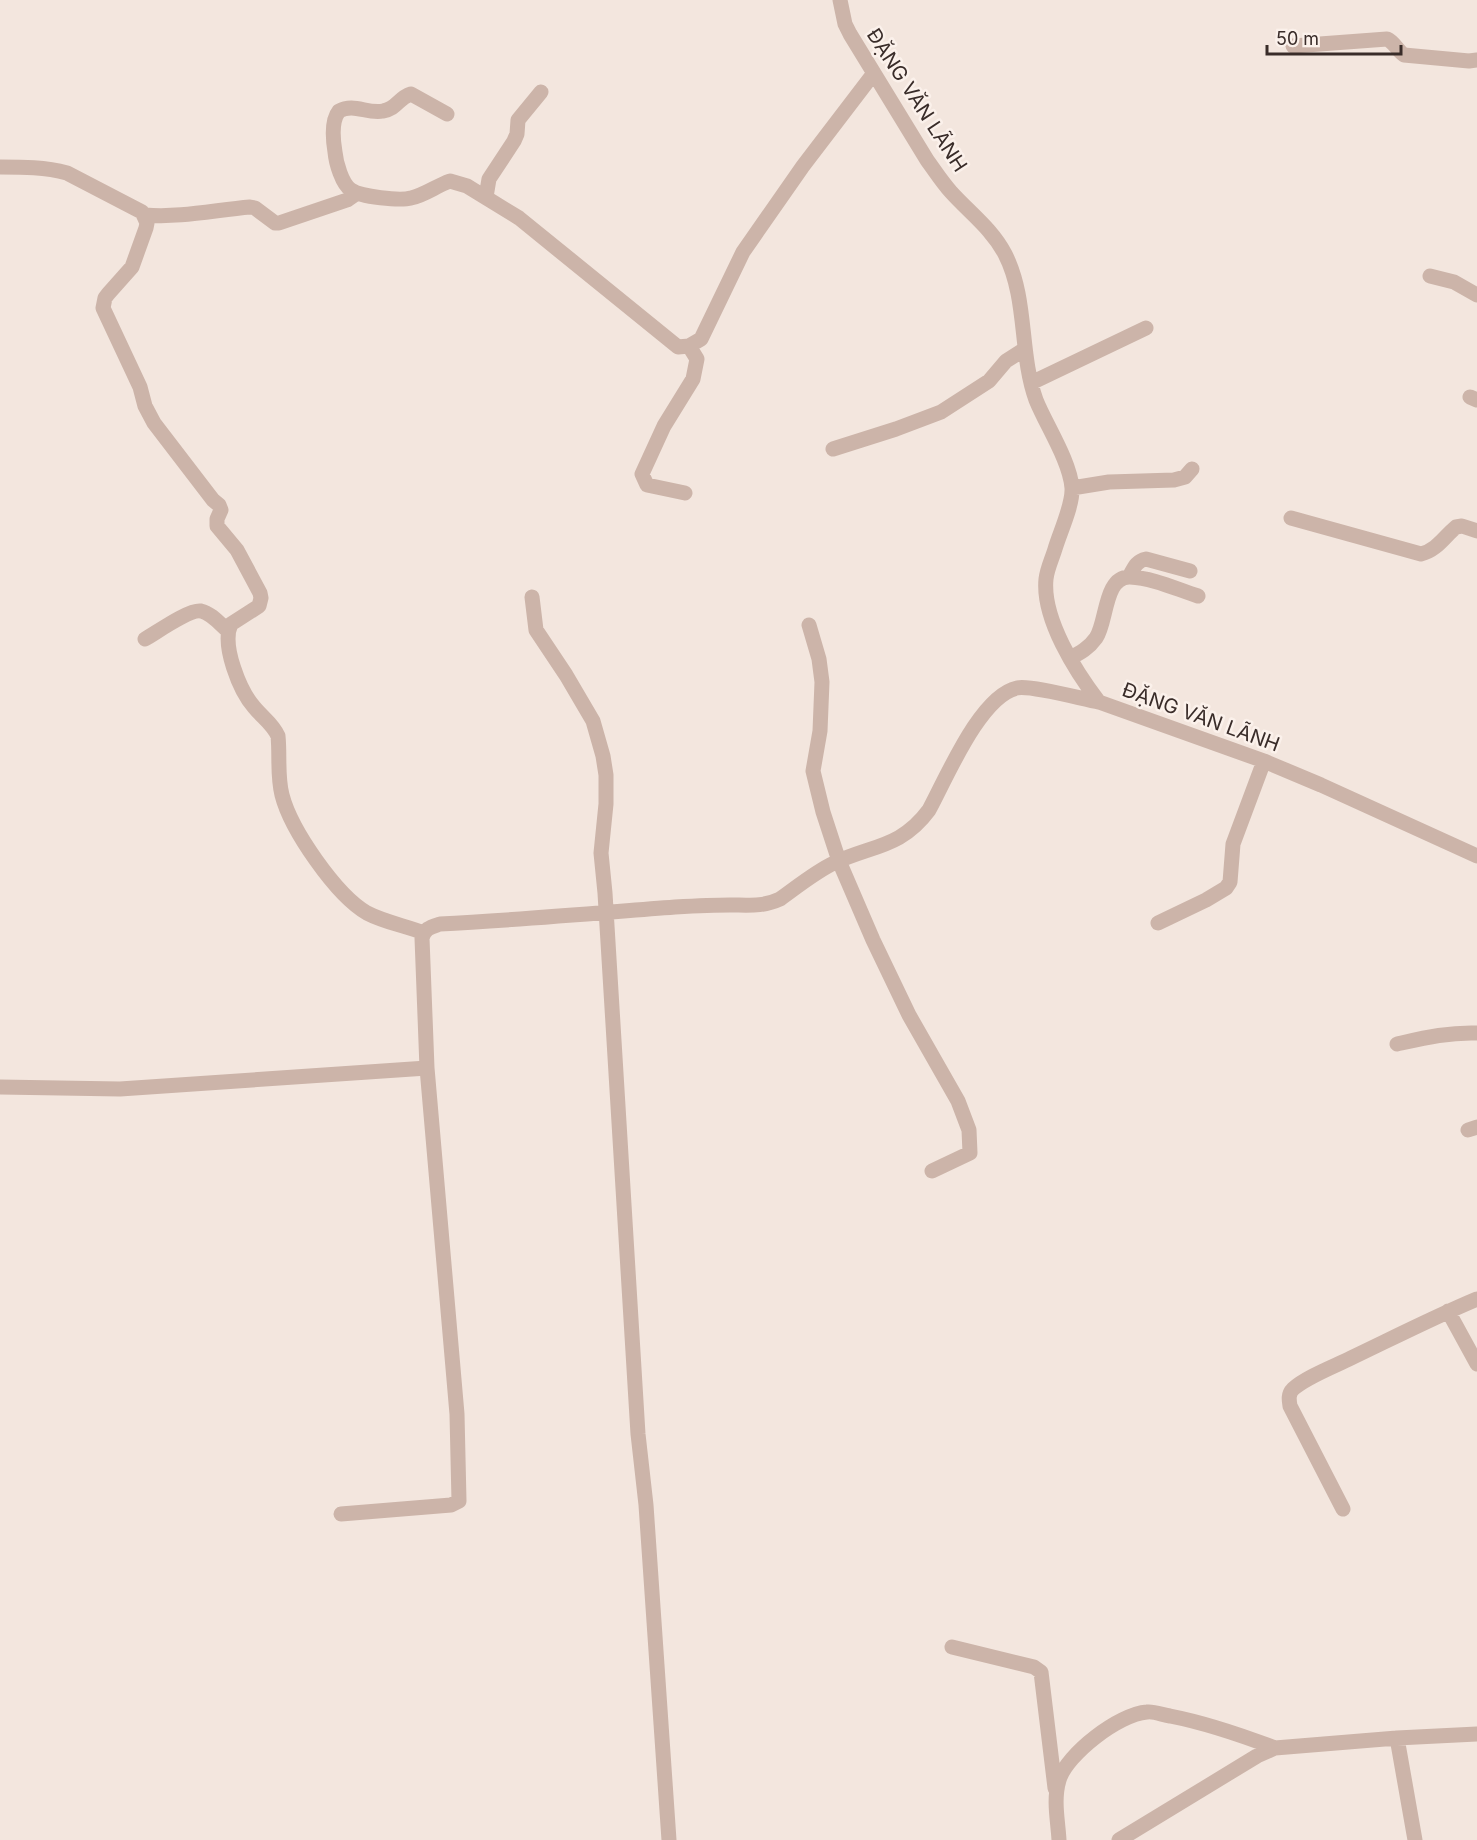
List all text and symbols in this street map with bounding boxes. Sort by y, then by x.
scale bar [1267,18,1400,56]
street label: ĐẶNG VĂN LÃNH [862,23,973,176]
text: 50 m [1276,28,1319,49]
street label: ĐẶNG VĂN LÃNH [1119,676,1283,757]

